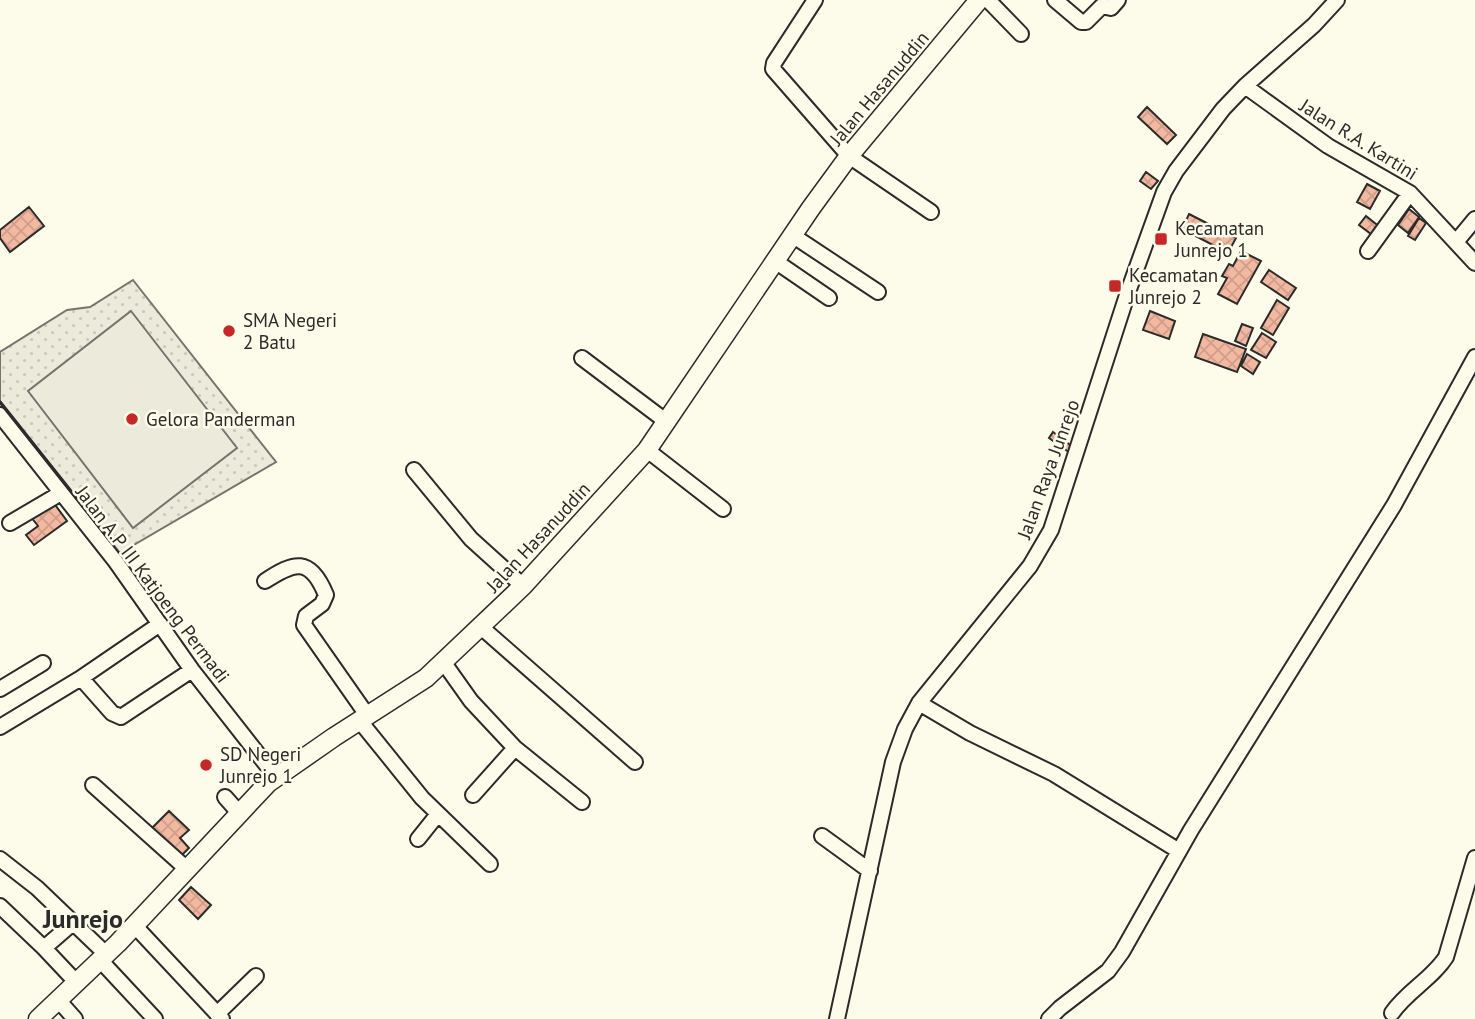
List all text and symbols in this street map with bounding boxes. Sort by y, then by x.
street label: Jalan Hasanuddin [824,26,934,151]
street label: Jalan R.A. Kartini [1295,93,1422,185]
place label: Kecamatan Junrejo 1 [1174,216,1264,262]
marker: Kecamatan Junrejo 1 [1153,231,1169,247]
place label: Kecamatan Junrejo 2 [1128,263,1218,309]
marker: Kecamatan Junrejo 2 [1107,278,1123,294]
place label: SMA Negeri 2 Batu [243,308,337,354]
marker: SMA Negeri 2 Batu [221,323,237,339]
street label: Jalan Raya Junrejo [1011,396,1084,543]
place label: Gelora Panderman [146,407,295,431]
marker: Gelora Panderman [124,411,140,427]
street label: Jalan Hasanuddin [480,477,595,598]
street label: Jalan A.P III Katjoeng Permadi [70,480,235,687]
place label: SD Negeri Junrejo 1 [219,742,301,788]
marker: SD Negeri Junrejo 1 [198,757,214,773]
district label: Junrejo [42,902,123,935]

